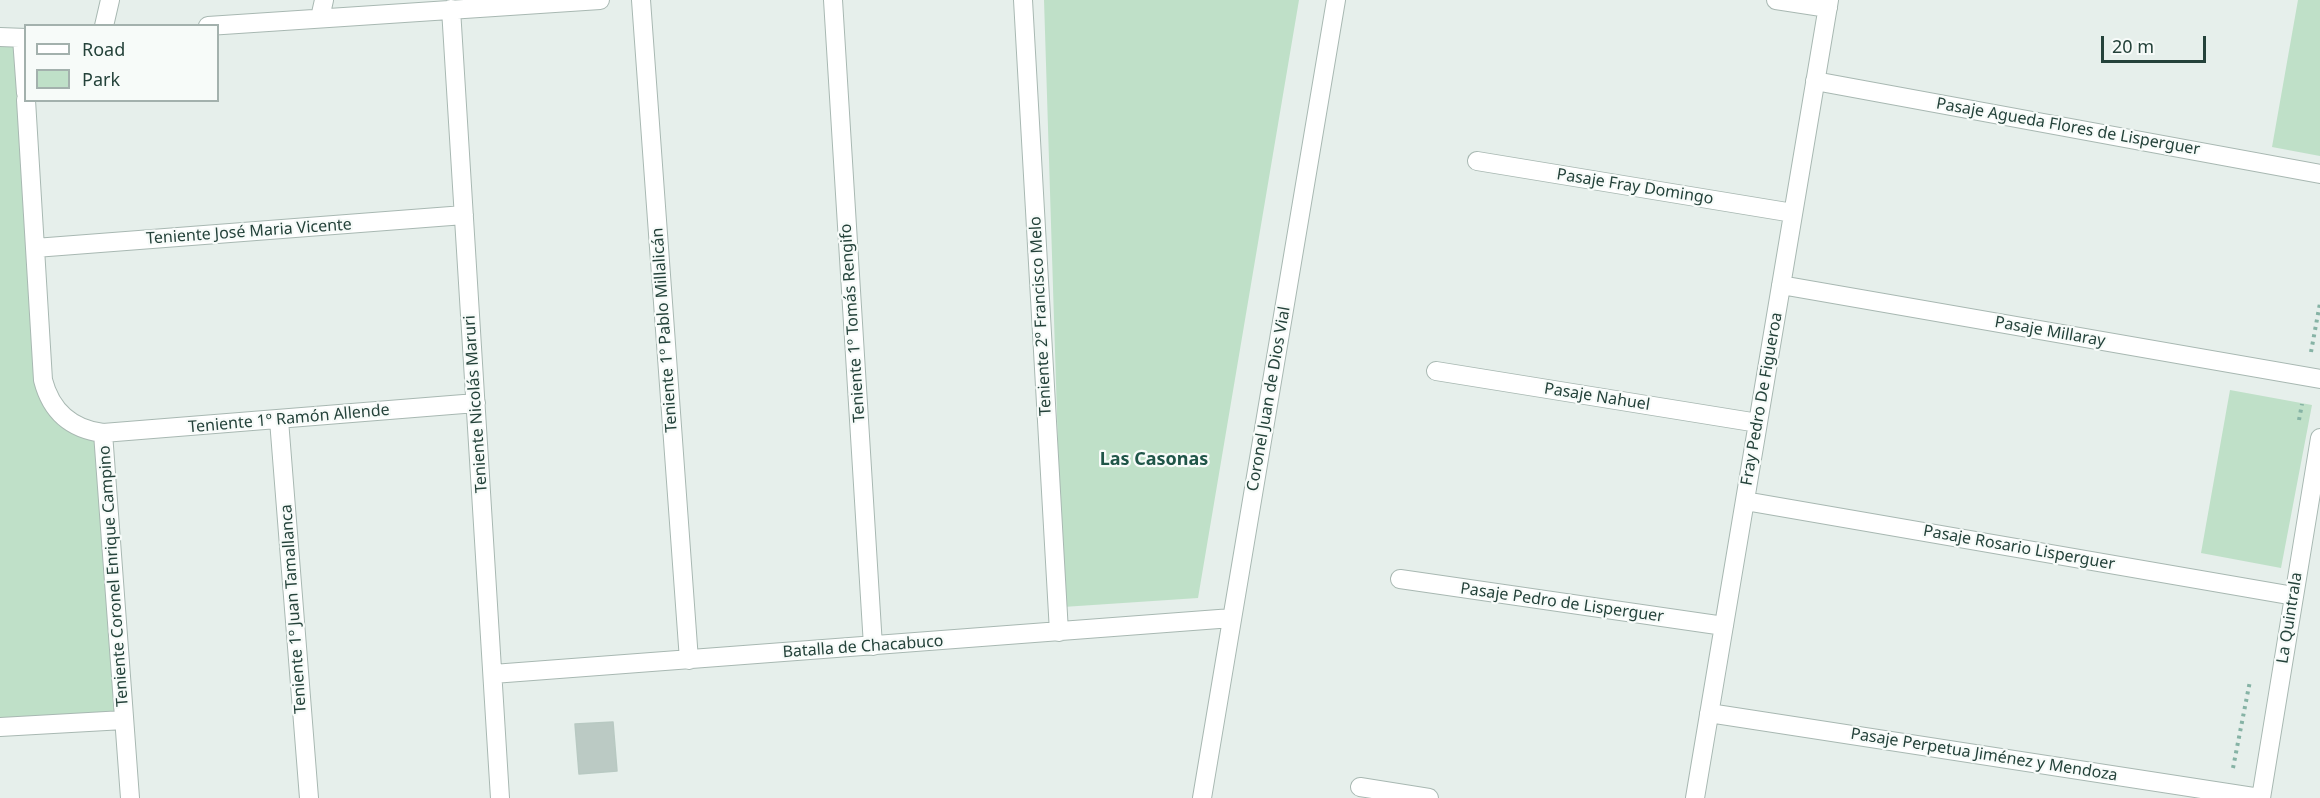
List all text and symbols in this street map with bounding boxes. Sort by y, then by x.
legend [24,24,219,102]
scale bar [2104,24,2209,62]
text: 20 m [2112,34,2154,58]
text: Road [82,37,125,61]
text: Park [82,67,120,91]
street label: Pasaje Agueda Flores de Lisperguer [1935,94,2201,160]
street label: Pasaje Fray Domingo [1555,165,1715,209]
street label: Teniente José Maria Vicente [146,215,352,249]
street label: Teniente 2º Francisco Melo [1026,216,1056,416]
street label: Teniente 1º Tomás Rengifo [836,223,870,423]
street label: Teniente 1º Pablo Millalicán [648,227,682,433]
street label: Coronel Juan de Dios Vial [1243,305,1295,493]
street label: Fray Pedro De Figueroa [1737,311,1787,487]
street label: Pasaje Millaray [1993,313,2107,351]
street label: Teniente Nicolás Maruri [460,315,492,493]
street label: Pasaje Nahuel [1543,379,1651,415]
street label: Teniente 1º Ramón Allende [188,401,390,437]
street label: Teniente Coronel Enrique Campino [95,445,133,707]
district label: Las Casonas [1100,449,1208,471]
street label: Teniente 1º Juan Tamallanca [277,504,311,714]
street label: Pasaje Rosario Lisperguer [1922,522,2116,574]
street label: La Quintrala [2273,571,2307,665]
street label: Pasaje Pedro de Lisperguer [1459,579,1665,627]
street label: Batalla de Chacabuco [782,632,944,662]
street label: Pasaje Perpetua Jiménez y Mendoza [1849,724,2119,786]

